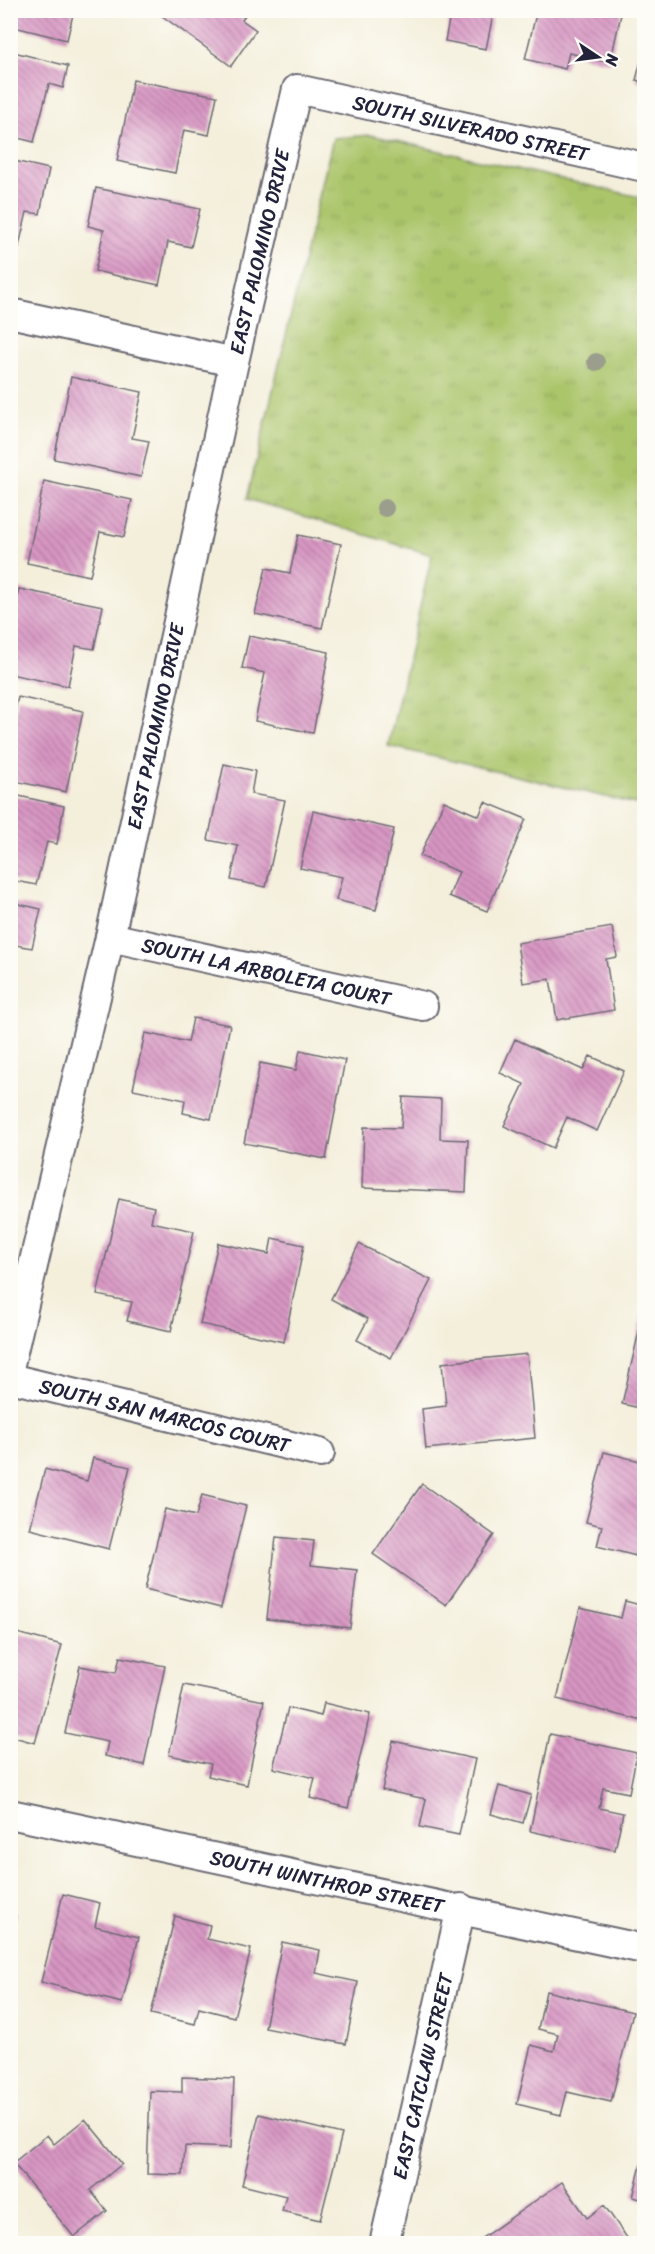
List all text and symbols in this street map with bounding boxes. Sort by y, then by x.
north arrow [568,27,628,87]
text: N [597,51,628,70]
street label: SOUTH SILVERADO STREET [349,85,593,172]
street label: EAST PALOMINO DRIVE [219,144,301,358]
street label: EAST PALOMINO DRIVE [116,618,195,833]
street label: SOUTH LA ARBOLETA COURT [138,927,396,1016]
street label: SOUTH SAN MARCOS COURT [36,1368,295,1463]
street label: SOUTH WINTHROP STREET [207,1840,449,1924]
street label: EAST CATCLAW STREET [382,1968,463,2183]

